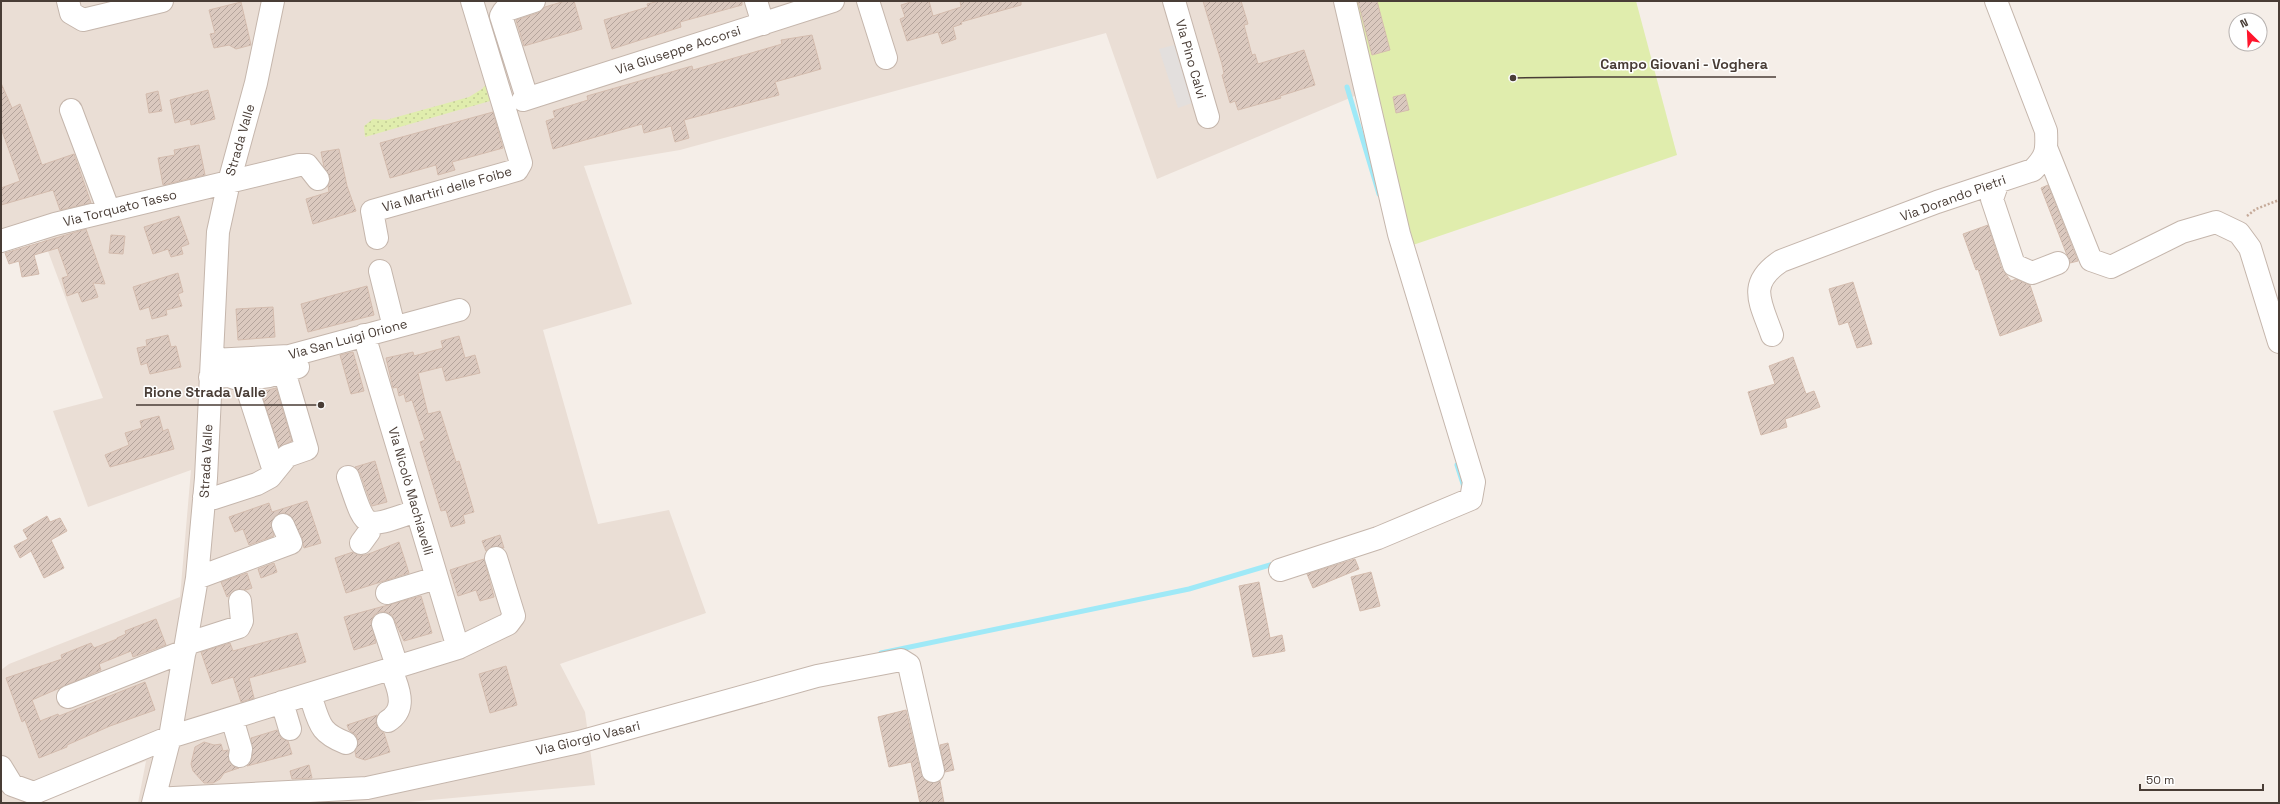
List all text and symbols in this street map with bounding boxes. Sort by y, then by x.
north arrow [2228,12,2268,52]
text: N [2238,15,2250,31]
street label: Via Pino Calvi [1172,17,1210,101]
street label: Via Giuseppe Accorsi [613,22,743,78]
callout: Campo Giovani - Voghera [1592,51,1776,77]
text: Campo Giovani - Voghera [1600,55,1768,73]
street label: Strada Valle [222,102,258,178]
street label: Via Martiri delle Foibe [380,162,514,216]
street label: Via Dorando Pietri [1898,171,2008,225]
street label: Via Torquato Tasso [61,186,179,230]
street label: Via San Luigi Orione [287,315,409,363]
callout: Rione Strada Valle [136,379,274,405]
text: Rione Strada Valle [144,383,266,401]
street label: Strada Valle [196,424,216,498]
street label: Via Nicolò Machiavelli [385,425,437,557]
street label: Via Giorgio Vasari [534,717,642,759]
scale bar [2140,766,2263,792]
text: 50 m [2146,772,2174,788]

